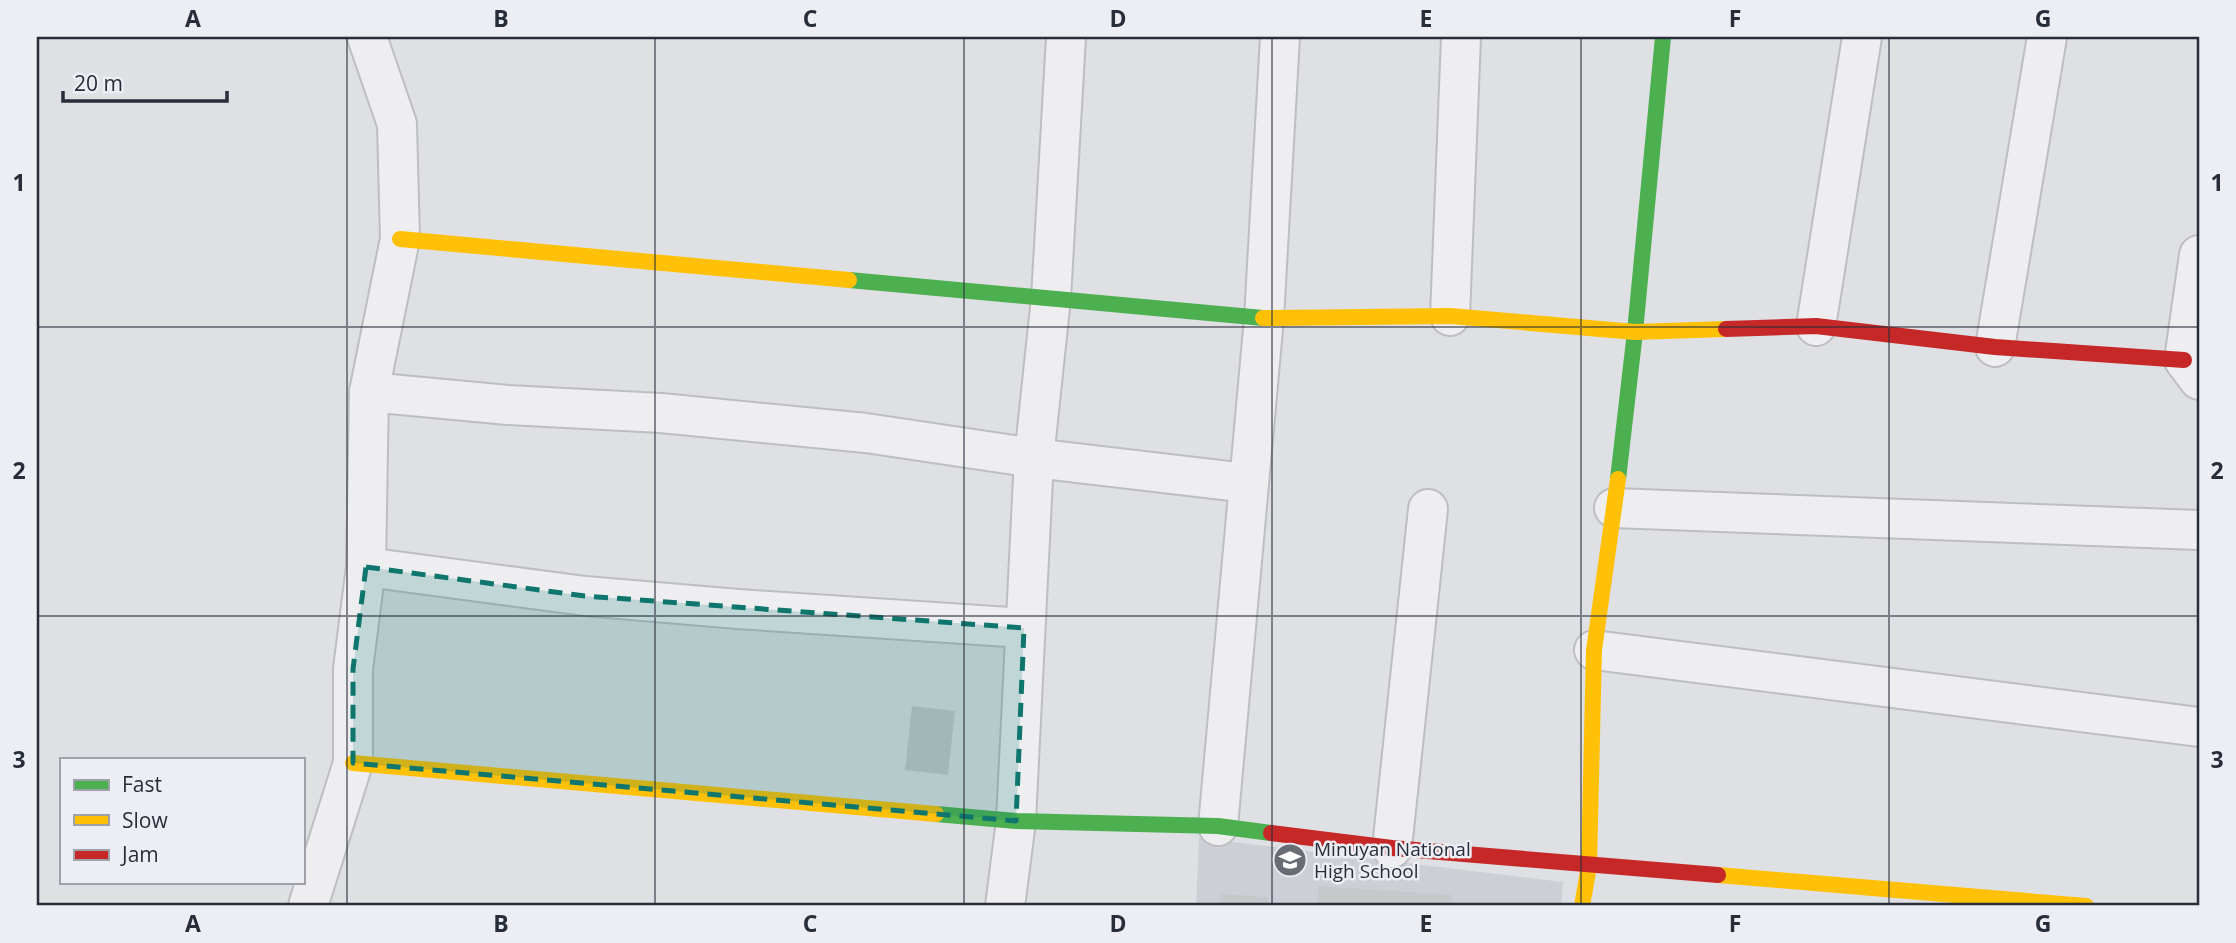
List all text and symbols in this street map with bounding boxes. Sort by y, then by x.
text: A [185,2,201,34]
text: B [493,2,509,34]
text: C [803,2,817,34]
text: D [1109,2,1127,34]
text: E [1420,2,1432,34]
text: F [1729,2,1741,34]
text: G [2035,2,2051,34]
scale bar [63,60,228,104]
text: 20 m [74,69,123,97]
text: 1 [12,166,26,198]
text: 1 [2210,166,2224,198]
text: 2 [12,454,26,486]
text: 2 [2210,454,2224,486]
text: 3 [12,743,26,775]
text: 3 [2210,743,2224,775]
legend [60,758,304,884]
text: Fast [122,770,162,798]
text: Slow [122,806,168,834]
place label: Minuyan National High School [1314,836,1471,884]
text: Jam [120,840,159,868]
school or university icon: Minuyan National High School [1271,841,1309,879]
text: A [185,907,201,939]
text: B [493,907,509,939]
text: C [803,907,817,939]
text: D [1109,907,1127,939]
text: E [1420,907,1432,939]
text: F [1729,907,1741,939]
text: G [2035,907,2051,939]

